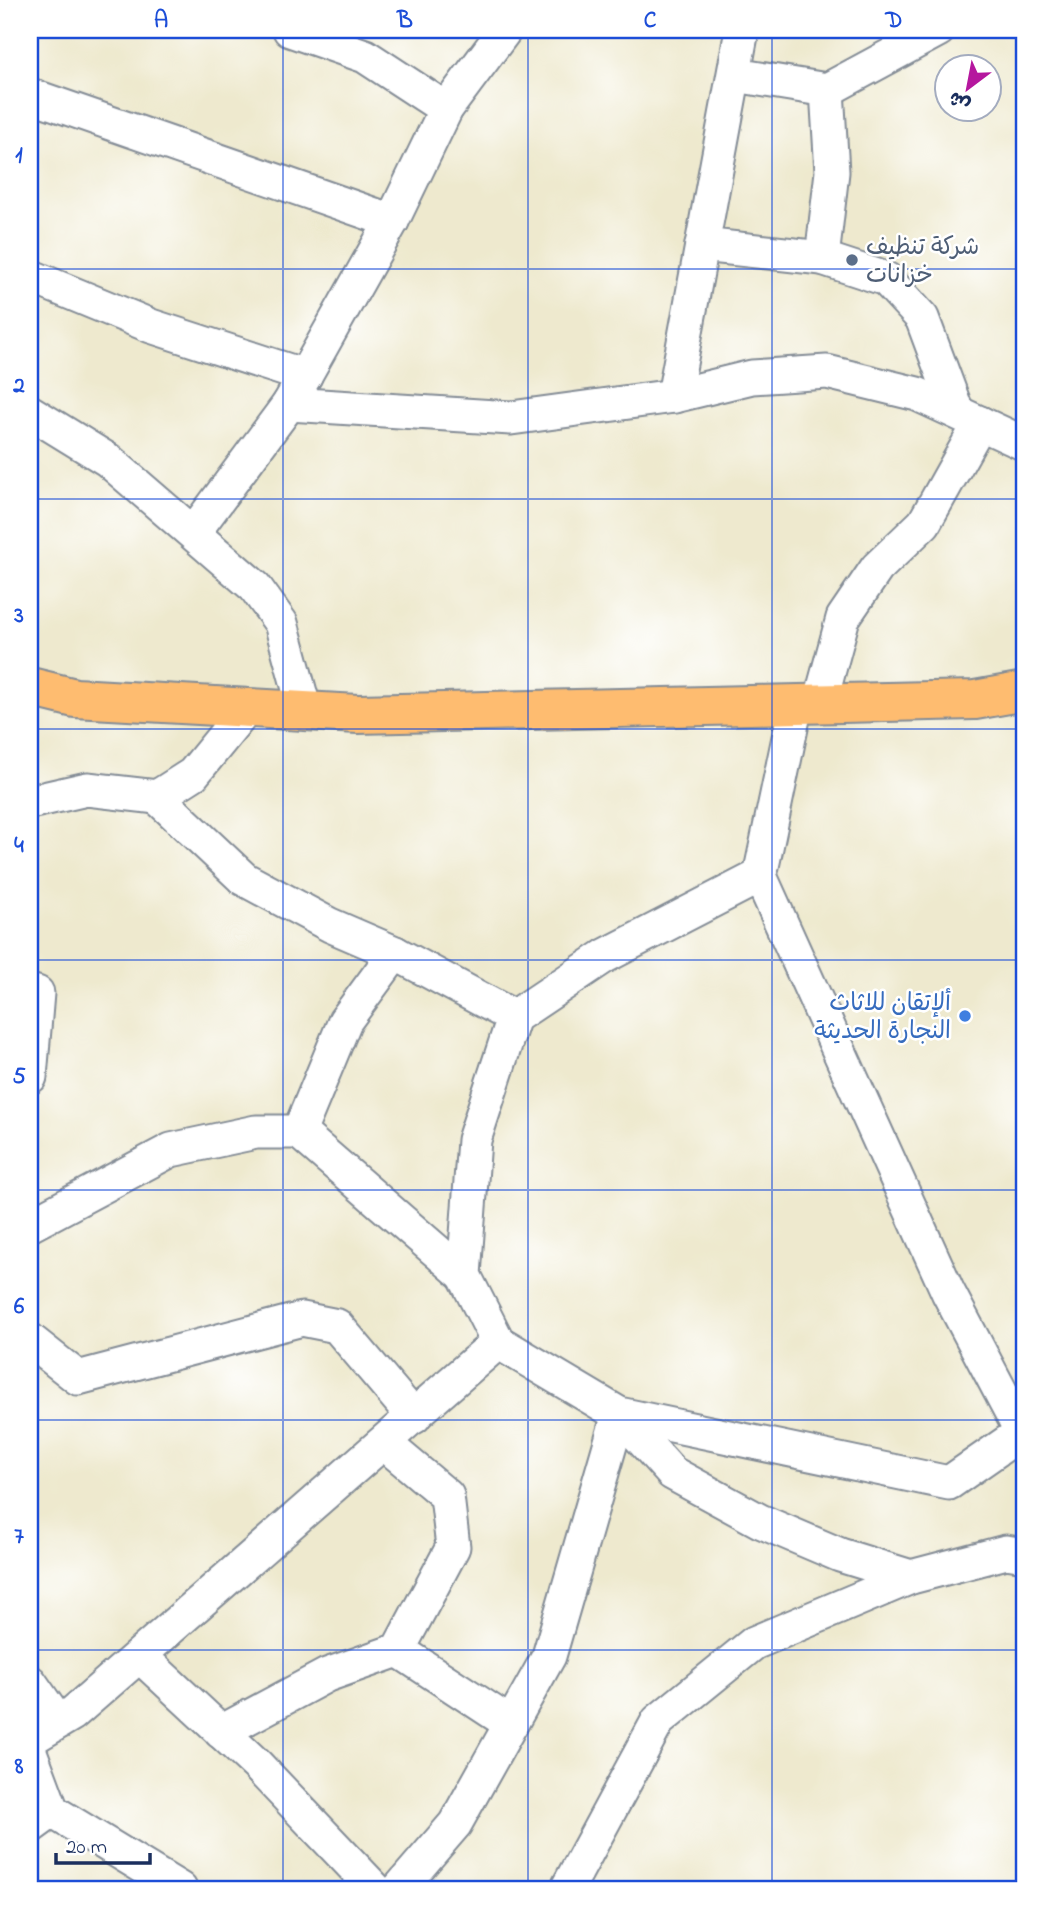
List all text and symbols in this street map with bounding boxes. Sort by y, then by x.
text: A [154,5,168,38]
text: B [396,5,413,38]
text: C [644,5,657,38]
text: D [885,5,902,38]
north arrow [932,52,1002,122]
text: ش [944,83,976,117]
text: 1 [15,140,23,173]
place label: شركة تنظيف خزانات [866,231,979,294]
marker: شركة تنظيف خزانات [844,252,860,268]
text: 2 [12,370,25,403]
text: 3 [13,600,24,633]
text: 4 [14,830,24,863]
place label: ألإتقان للاثاث النجارة الحديثة [814,987,951,1050]
marker: ألإتقان للاثاث النجارة الحديثة [957,1008,973,1024]
text: 5 [12,1061,26,1094]
text: 6 [14,1291,25,1324]
text: 7 [14,1521,24,1554]
text: 8 [14,1751,24,1784]
scale bar [56,1821,150,1865]
text: 20 m [66,1833,107,1863]

